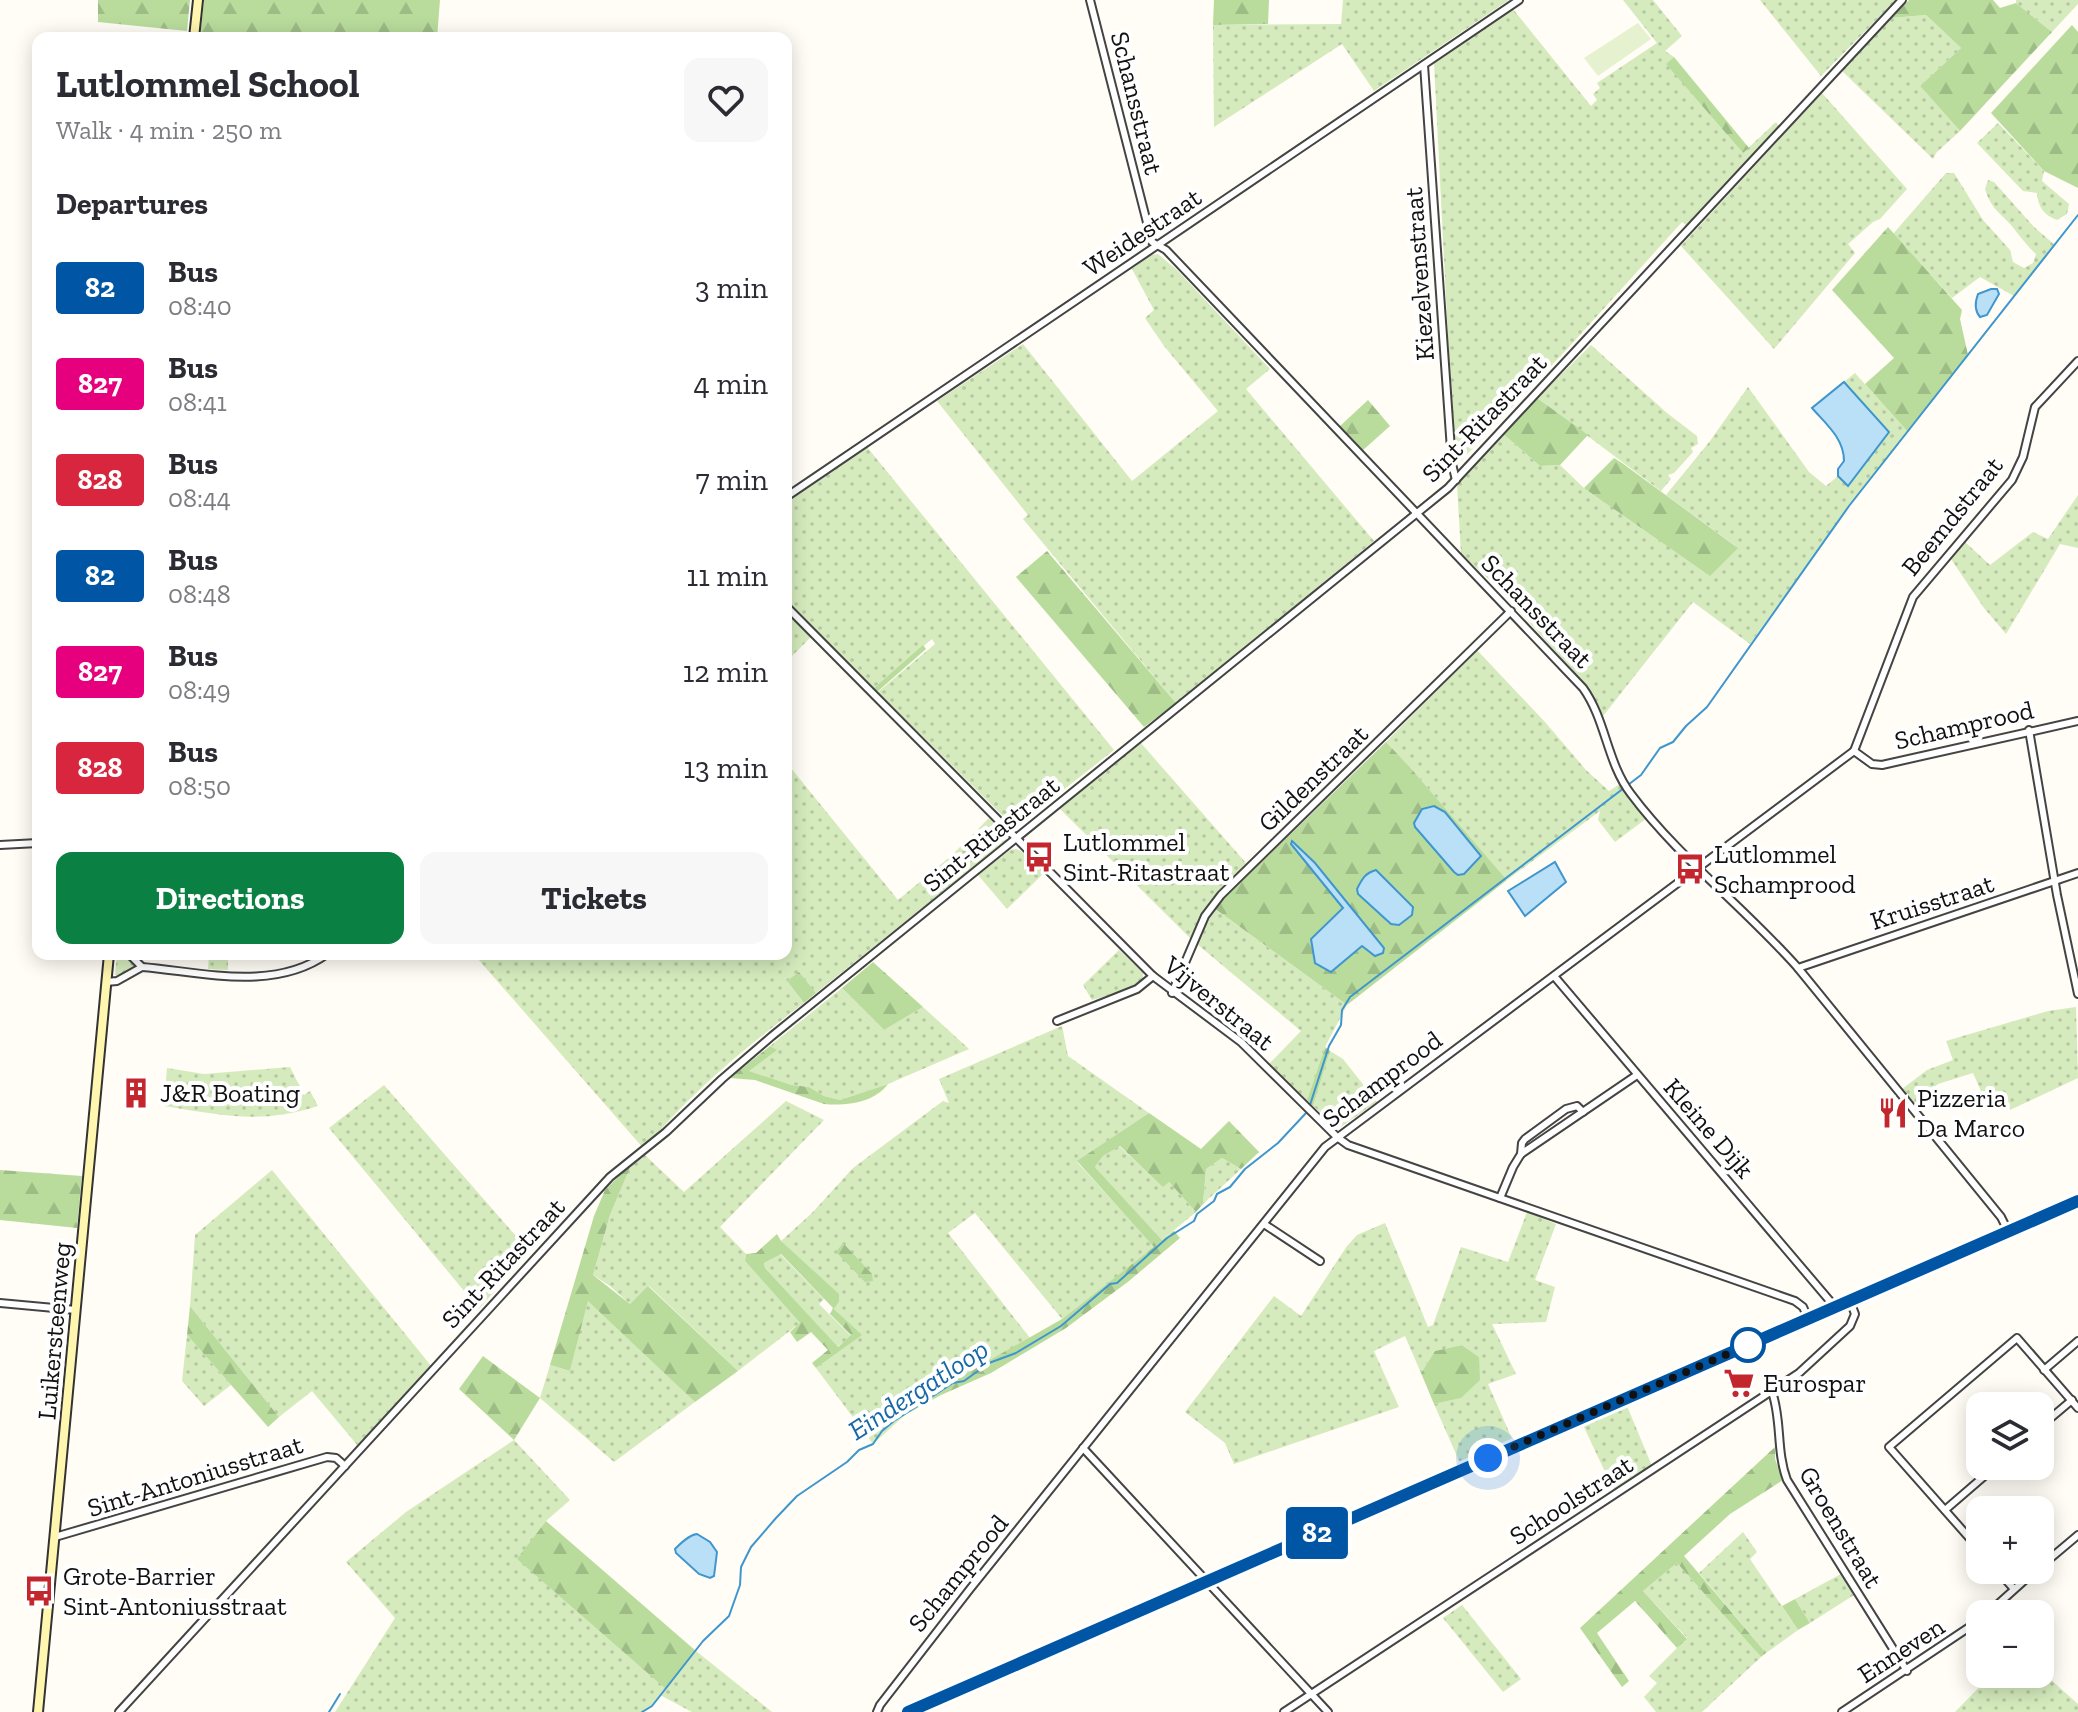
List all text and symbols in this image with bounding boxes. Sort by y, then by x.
street label: Schansstraat [1104,28,1170,178]
button: heart [684,58,768,142]
text: Lutlommel School [56,61,360,107]
text: Walk · 4 min · 250 m [56,114,282,146]
street label: Weidestraat [1077,181,1208,283]
text: Departures [56,186,208,222]
street label: Kiezelvenstraat [1397,186,1441,362]
text: Bus [168,254,218,290]
text: 3 min [695,270,768,306]
text: 82 [85,271,115,304]
text: 08:40 [168,290,232,322]
street label: Sint-Ritastraat [1415,347,1554,489]
text: Bus [168,350,218,386]
text: 4 min [694,366,768,402]
text: 827 [78,367,122,400]
text: 08:41 [168,386,227,418]
text: Bus [168,446,218,482]
street label: Beemdstraat [1894,450,2010,582]
text: 7 min [696,462,768,498]
text: 828 [77,463,123,496]
text: 08:44 [168,482,231,514]
text: Bus [168,542,218,578]
street label: Schansstraat [1475,547,1599,675]
text: 11 min [687,558,768,594]
text: 82 [85,559,115,592]
text: 08:48 [168,578,231,610]
text: Bus [168,638,218,674]
text: 12 min [683,654,768,690]
text: 827 [78,655,122,688]
text: 08:49 [168,674,231,706]
street label: Schamprood [1891,693,2037,757]
street label: Gildenstraat [1251,718,1375,838]
text: Bus [168,734,218,770]
text: 13 min [683,750,768,786]
text: 828 [77,751,123,784]
street label: Sint-Ritastraat [916,769,1066,899]
text: 08:50 [168,770,231,802]
place label: Lutlommel Sint-Ritastraat [1063,826,1230,888]
place label: Lutlommel Schamprood [1714,838,1856,900]
bus stop icon: Lutlommel Sint-Ritastraat [1022,840,1056,874]
button: Directions [56,852,404,944]
button: Tickets [420,852,768,944]
bus stop icon: Lutlommel Schamprood [1673,852,1707,886]
street label: Kruisstraat [1866,867,1998,937]
street label: Vijverstraat [1157,948,1281,1057]
street label: Schamprood [1316,1024,1448,1134]
street label: Kleine Dijk [1657,1072,1761,1185]
building icon: J&R Boating [119,1076,153,1110]
place label: J&R Boating [160,1077,300,1109]
place label: Pizzeria Da Marco [1917,1082,2025,1144]
restaurant icon: Pizzeria Da Marco [1876,1096,1910,1130]
street label: Sint-Ritastraat [435,1191,572,1335]
street label: Luikersteenweg [30,1241,78,1421]
unlabelled marker [1731,1328,1765,1362]
water label: Eindergatloop [842,1332,994,1447]
supermarket icon: Eurospar [1722,1366,1756,1400]
place label: Eurospar [1763,1367,1866,1399]
map controls [1966,1392,2054,1688]
button: layers [1966,1392,2054,1480]
street label: Sint-Antoniusstraat [83,1428,307,1524]
your location [1468,1438,1508,1478]
street label: Schoolstraat [1503,1448,1639,1552]
street label: Groenstraat [1792,1460,1890,1594]
button: + [1966,1496,2054,1584]
line badge: 82 [1281,1507,1353,1559]
street label: Schamprood [901,1508,1015,1638]
text: 82 [1302,1516,1332,1549]
place label: Grote-Barrier Sint-Antoniusstraat [63,1560,287,1622]
bus stop icon: Grote-Barrier Sint-Antoniusstraat [22,1574,56,1608]
button: − [1966,1600,2054,1688]
street label: Enneven [1852,1610,1950,1690]

